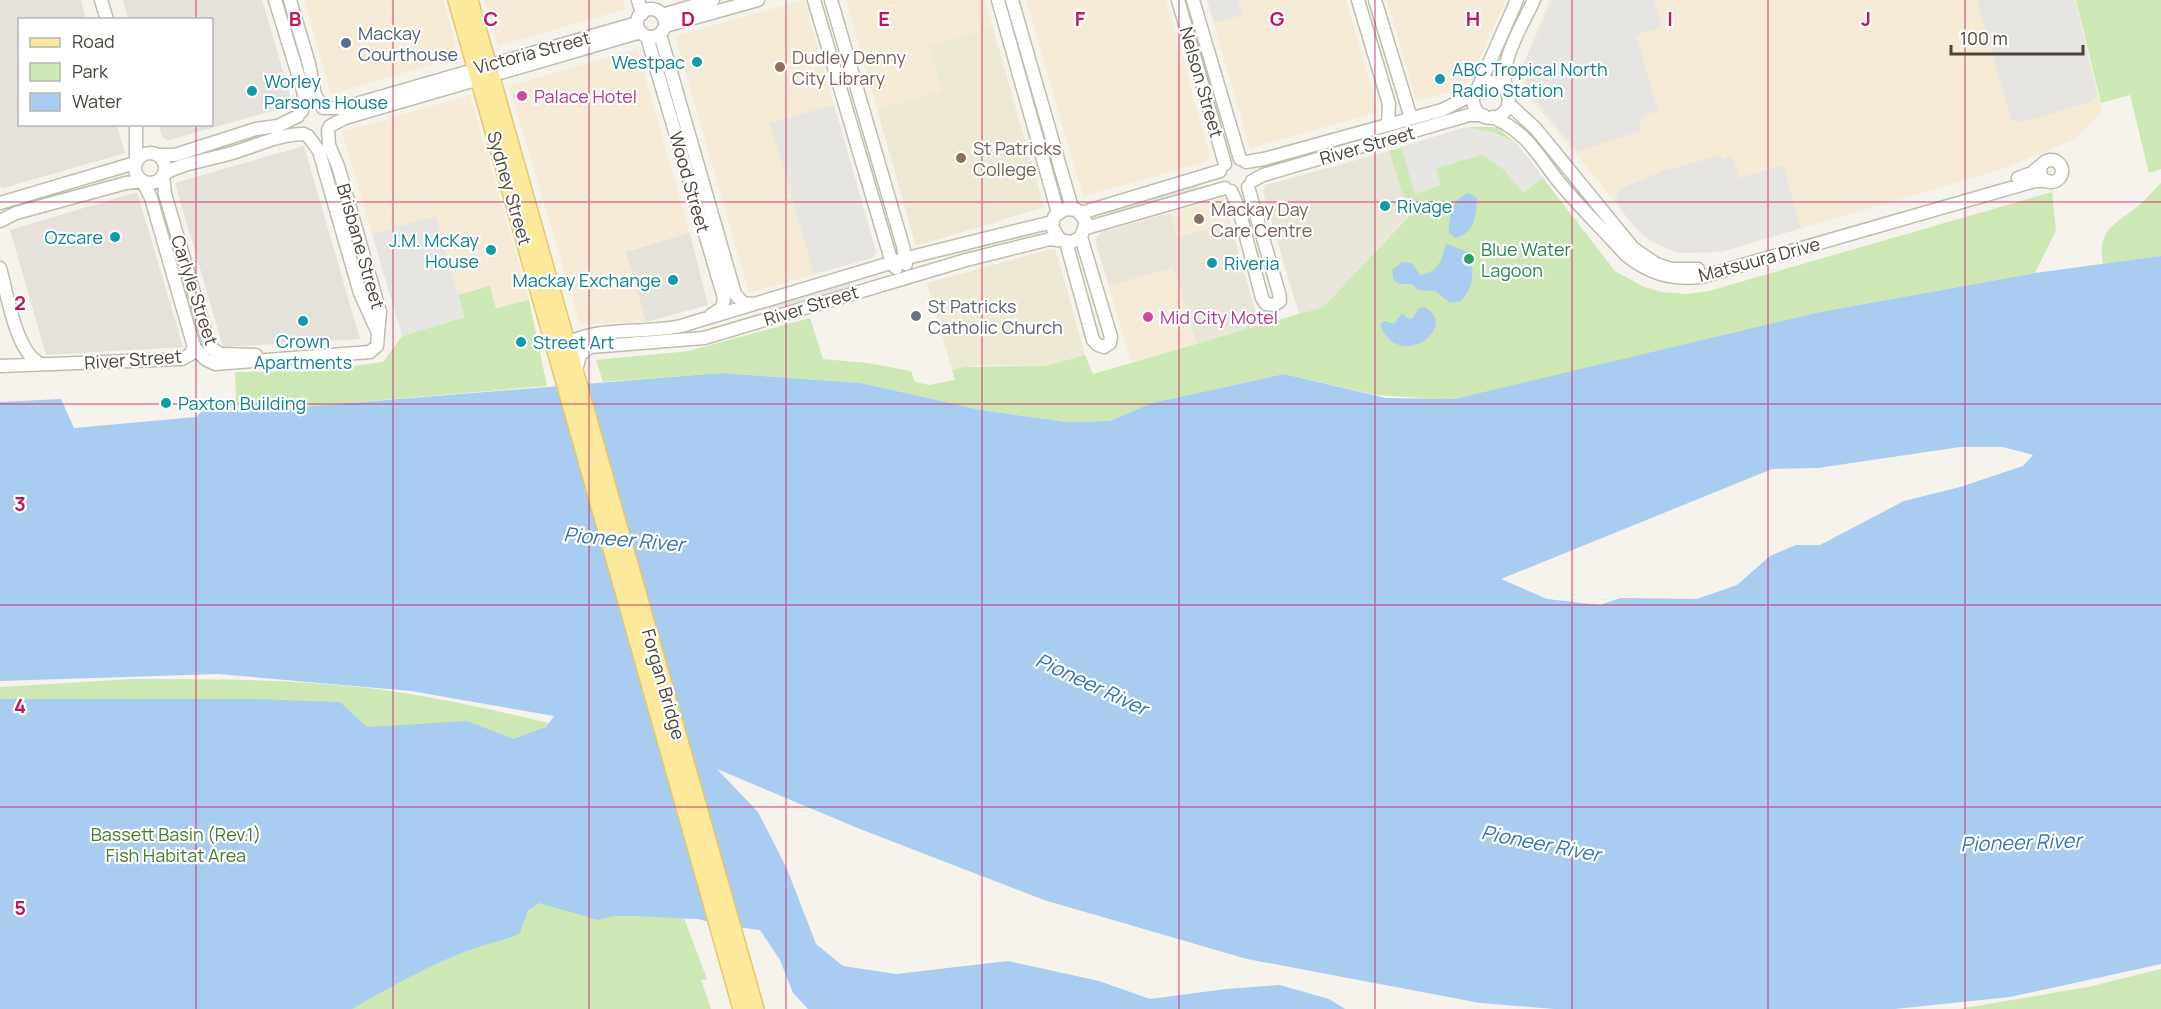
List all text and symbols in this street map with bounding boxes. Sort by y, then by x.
text: B [289,5,302,32]
text: C [484,5,498,32]
text: D [681,5,695,32]
text: E [878,5,890,32]
text: F [1075,5,1086,32]
text: G [1270,5,1285,32]
text: H [1466,5,1480,32]
text: I [1667,5,1673,32]
text: J [1861,5,1871,32]
legend [18,18,213,126]
scale bar [1951,18,2083,56]
place label: Mackay Courthouse [358,21,458,66]
street label: Nelson Street [1175,24,1229,140]
street label: Victoria Street [471,25,593,79]
text: 100 m [1960,26,2008,50]
text: Road [72,29,115,53]
marker: Mackay Courthouse [339,36,353,50]
place label: Dudley Denny City Library [792,45,906,90]
place label: Westpac [611,50,685,74]
marker: Westpac [690,55,704,69]
place label: ABC Tropical North Radio Station [1452,57,1608,102]
text: Park [72,59,109,83]
marker: Dudley Denny City Library [773,60,787,74]
place label: Worley Parsons House [264,69,388,114]
marker: ABC Tropical North Radio Station [1433,72,1447,86]
marker: Worley Parsons House [245,84,259,98]
place label: Palace Hotel [534,84,637,108]
text: Water [72,89,122,113]
marker: Palace Hotel [515,89,529,103]
street label: River Street [1317,120,1417,170]
street label: Sydney Street [482,128,538,248]
street label: Wood Street [664,129,716,235]
place label: St Patricks College [973,136,1061,181]
marker: St Patricks College [954,151,968,165]
street label: Brisbane Street [332,180,390,312]
place label: Rivage [1397,194,1452,218]
place label: Mackay Day Care Centre [1211,197,1312,242]
marker: Rivage [1378,199,1392,213]
marker: Mackay Day Care Centre [1192,212,1206,226]
place label: Ozcare [44,225,103,249]
place label: J.M. McKay House [389,228,480,273]
marker: Ozcare [108,230,122,244]
street label: Matsuura Drive [1696,231,1822,287]
street label: Carlyle Street [166,232,224,348]
place label: Blue Water Lagoon [1481,237,1571,282]
marker: J.M. McKay House [484,243,498,257]
place label: Riveria [1224,251,1280,275]
marker: Blue Water Lagoon [1462,252,1476,266]
marker: Riveria [1205,256,1219,270]
place label: Mackay Exchange [513,268,661,292]
marker: Mackay Exchange [666,273,680,287]
street label: River Street [761,279,861,331]
text: 2 [14,289,26,316]
place label: St Patricks Catholic Church [928,294,1063,339]
place label: Mid City Motel [1160,305,1278,329]
marker: St Patricks Catholic Church [909,309,923,323]
marker: Mid City Motel [1141,310,1155,324]
marker: Crown Apartments [296,314,310,328]
place label: Crown Apartments [254,329,352,374]
place label: Street Art [533,330,615,354]
marker: Street Art [514,335,528,349]
street label: River Street [83,344,183,374]
place label: Paxton Building [178,391,306,415]
marker: Paxton Building [159,396,173,410]
text: 3 [14,490,26,517]
water label: Pioneer River [563,520,688,558]
street label: Forgan Bridge [637,626,691,742]
water label: Pioneer River [1031,646,1155,723]
text: 4 [14,692,26,719]
water label: Pioneer River [1479,818,1606,868]
park label: Bassett Basin (Rev.1) Fish Habitat Area [91,822,261,867]
water label: Pioneer River [1960,826,2085,858]
text: 5 [14,894,26,921]

